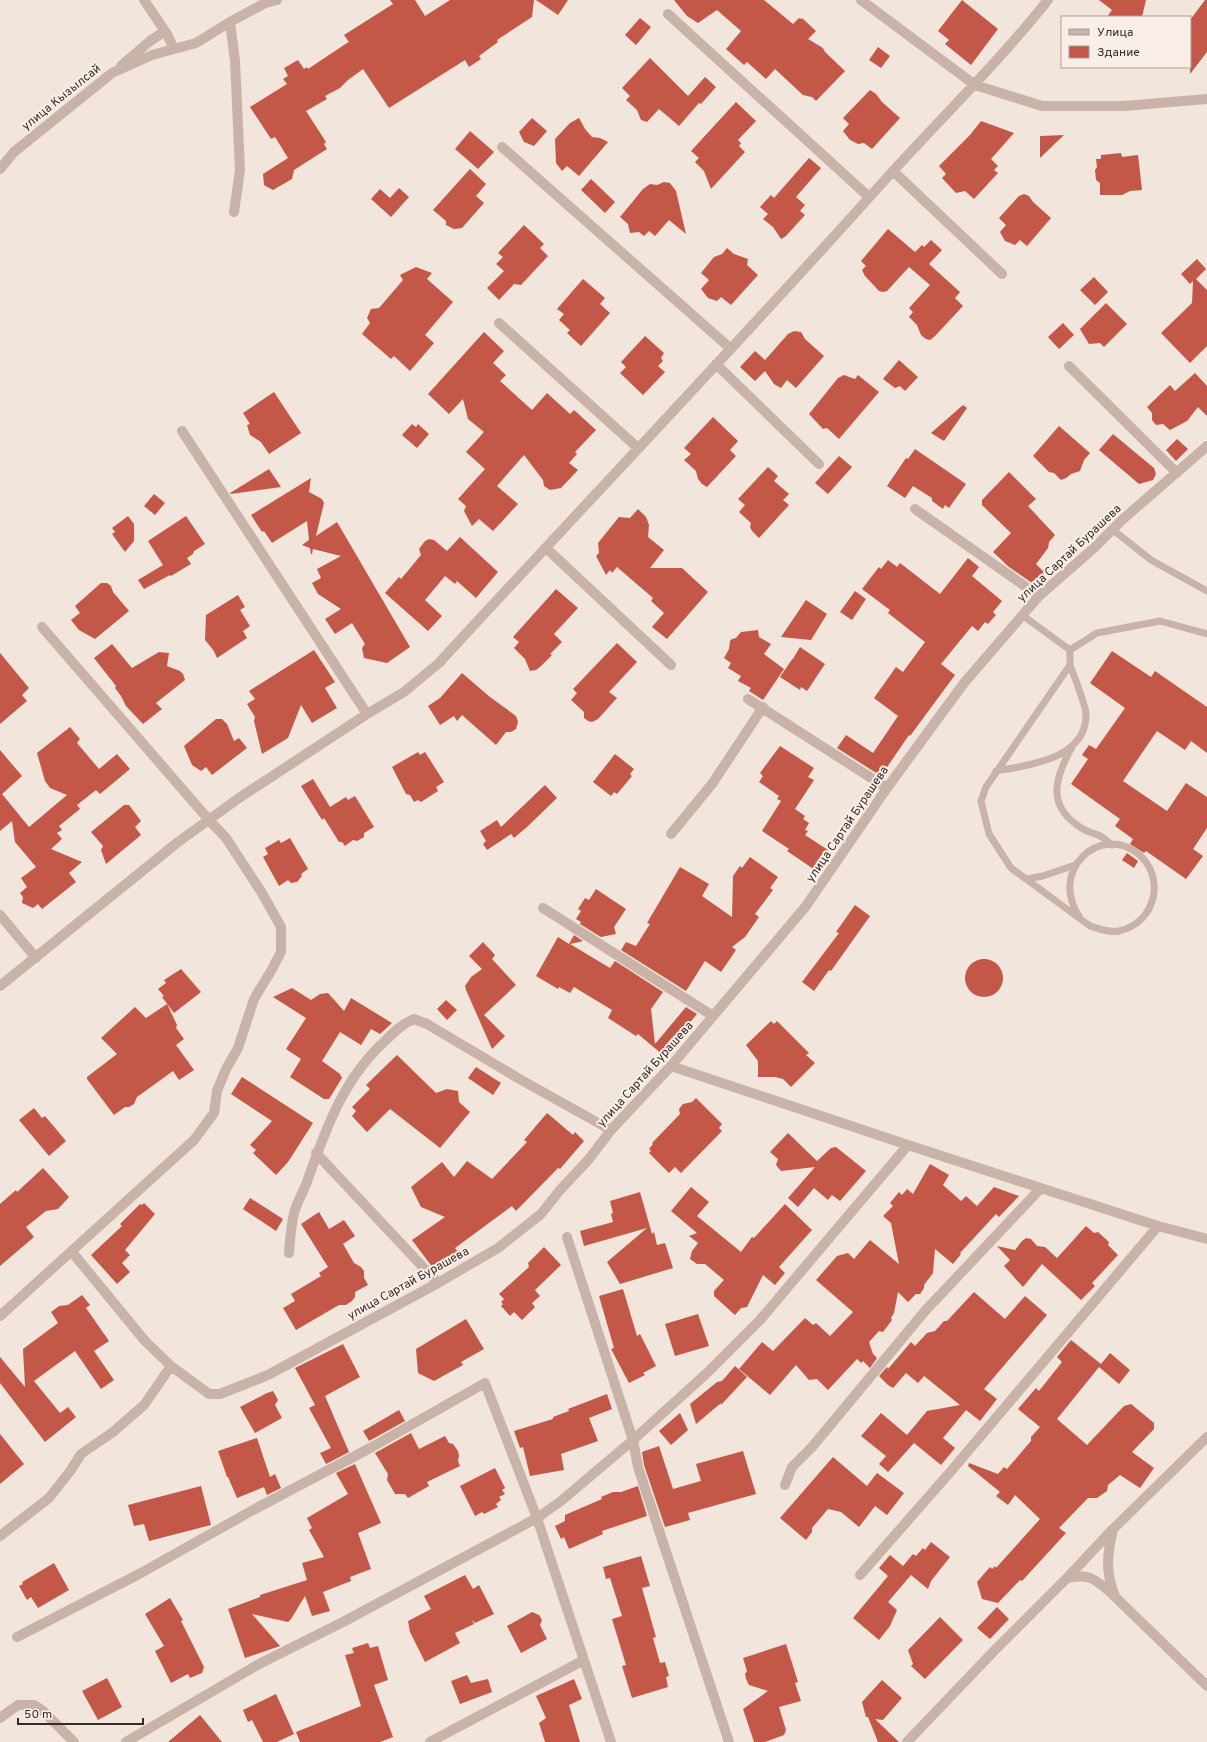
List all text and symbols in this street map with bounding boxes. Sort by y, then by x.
legend [1061,16,1191,68]
text: Улица [1097,25,1133,41]
text: Здание [1097,45,1140,61]
street label: улица Кызылсай [19,61,105,135]
street label: улица Сартай Бурашева [1014,501,1125,606]
street label: улица Сартай Бурашева [803,763,893,886]
street label: улица Сартай Бурашева [594,1019,697,1131]
street label: улица Сартай Бурашева [345,1244,472,1324]
scale bar [18,1700,143,1726]
text: 50 m [24,1707,52,1723]

